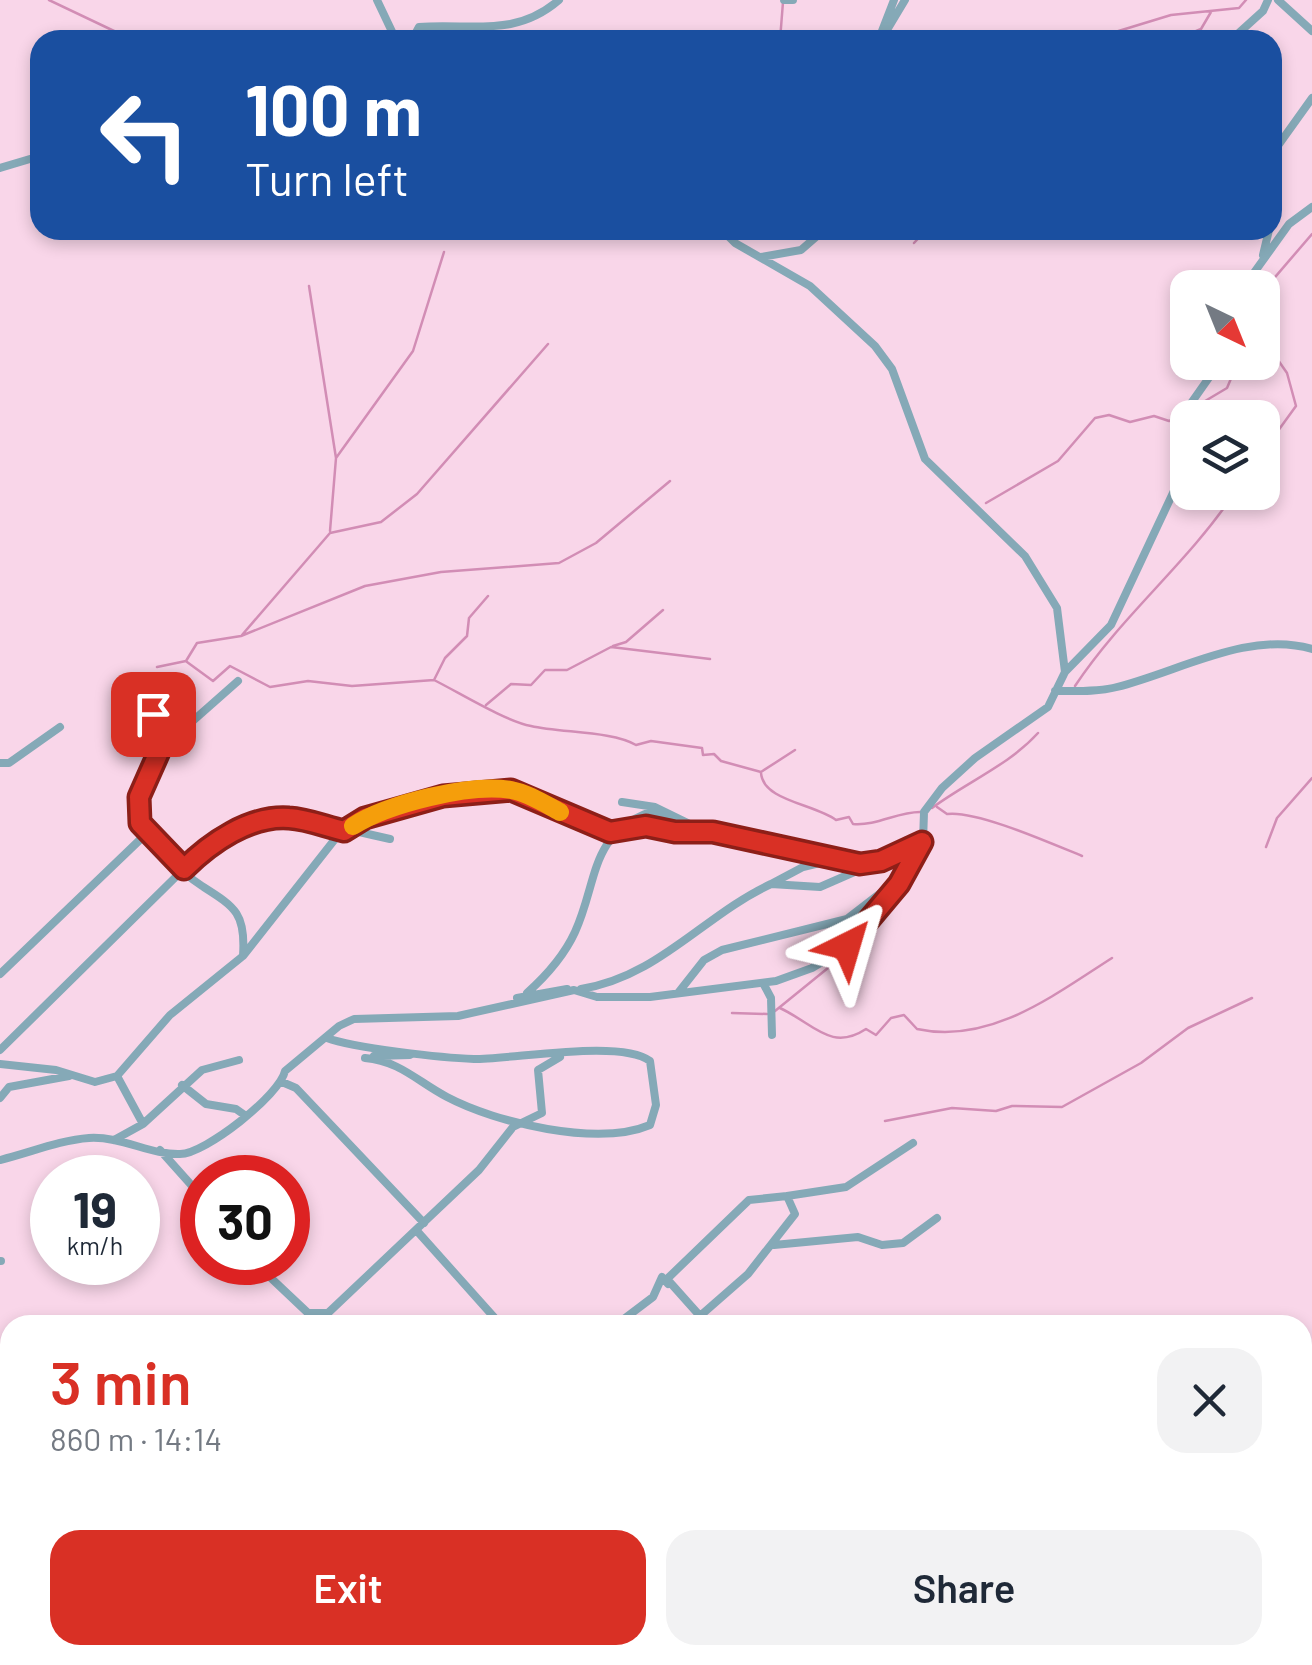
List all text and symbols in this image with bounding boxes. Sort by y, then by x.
text: 100 m [245,66,422,150]
icon: left [80,70,210,200]
text: Turn left [245,151,409,205]
north arrow [1170,270,1280,380]
map controls [1170,270,1280,510]
button: layers [1170,400,1280,510]
pin [111,672,196,757]
icon: arrive [126,687,181,742]
position arrow [795,894,899,998]
speed limit sign: 30 [180,1155,310,1285]
text: 19 [73,1178,117,1238]
text: km/h [67,1230,123,1260]
text: 3 min [50,1345,192,1417]
button: close [1157,1348,1262,1453]
text: 860 m · 14:14 [50,1419,222,1457]
button: Exit [50,1530,646,1645]
button: Share [666,1530,1262,1645]

